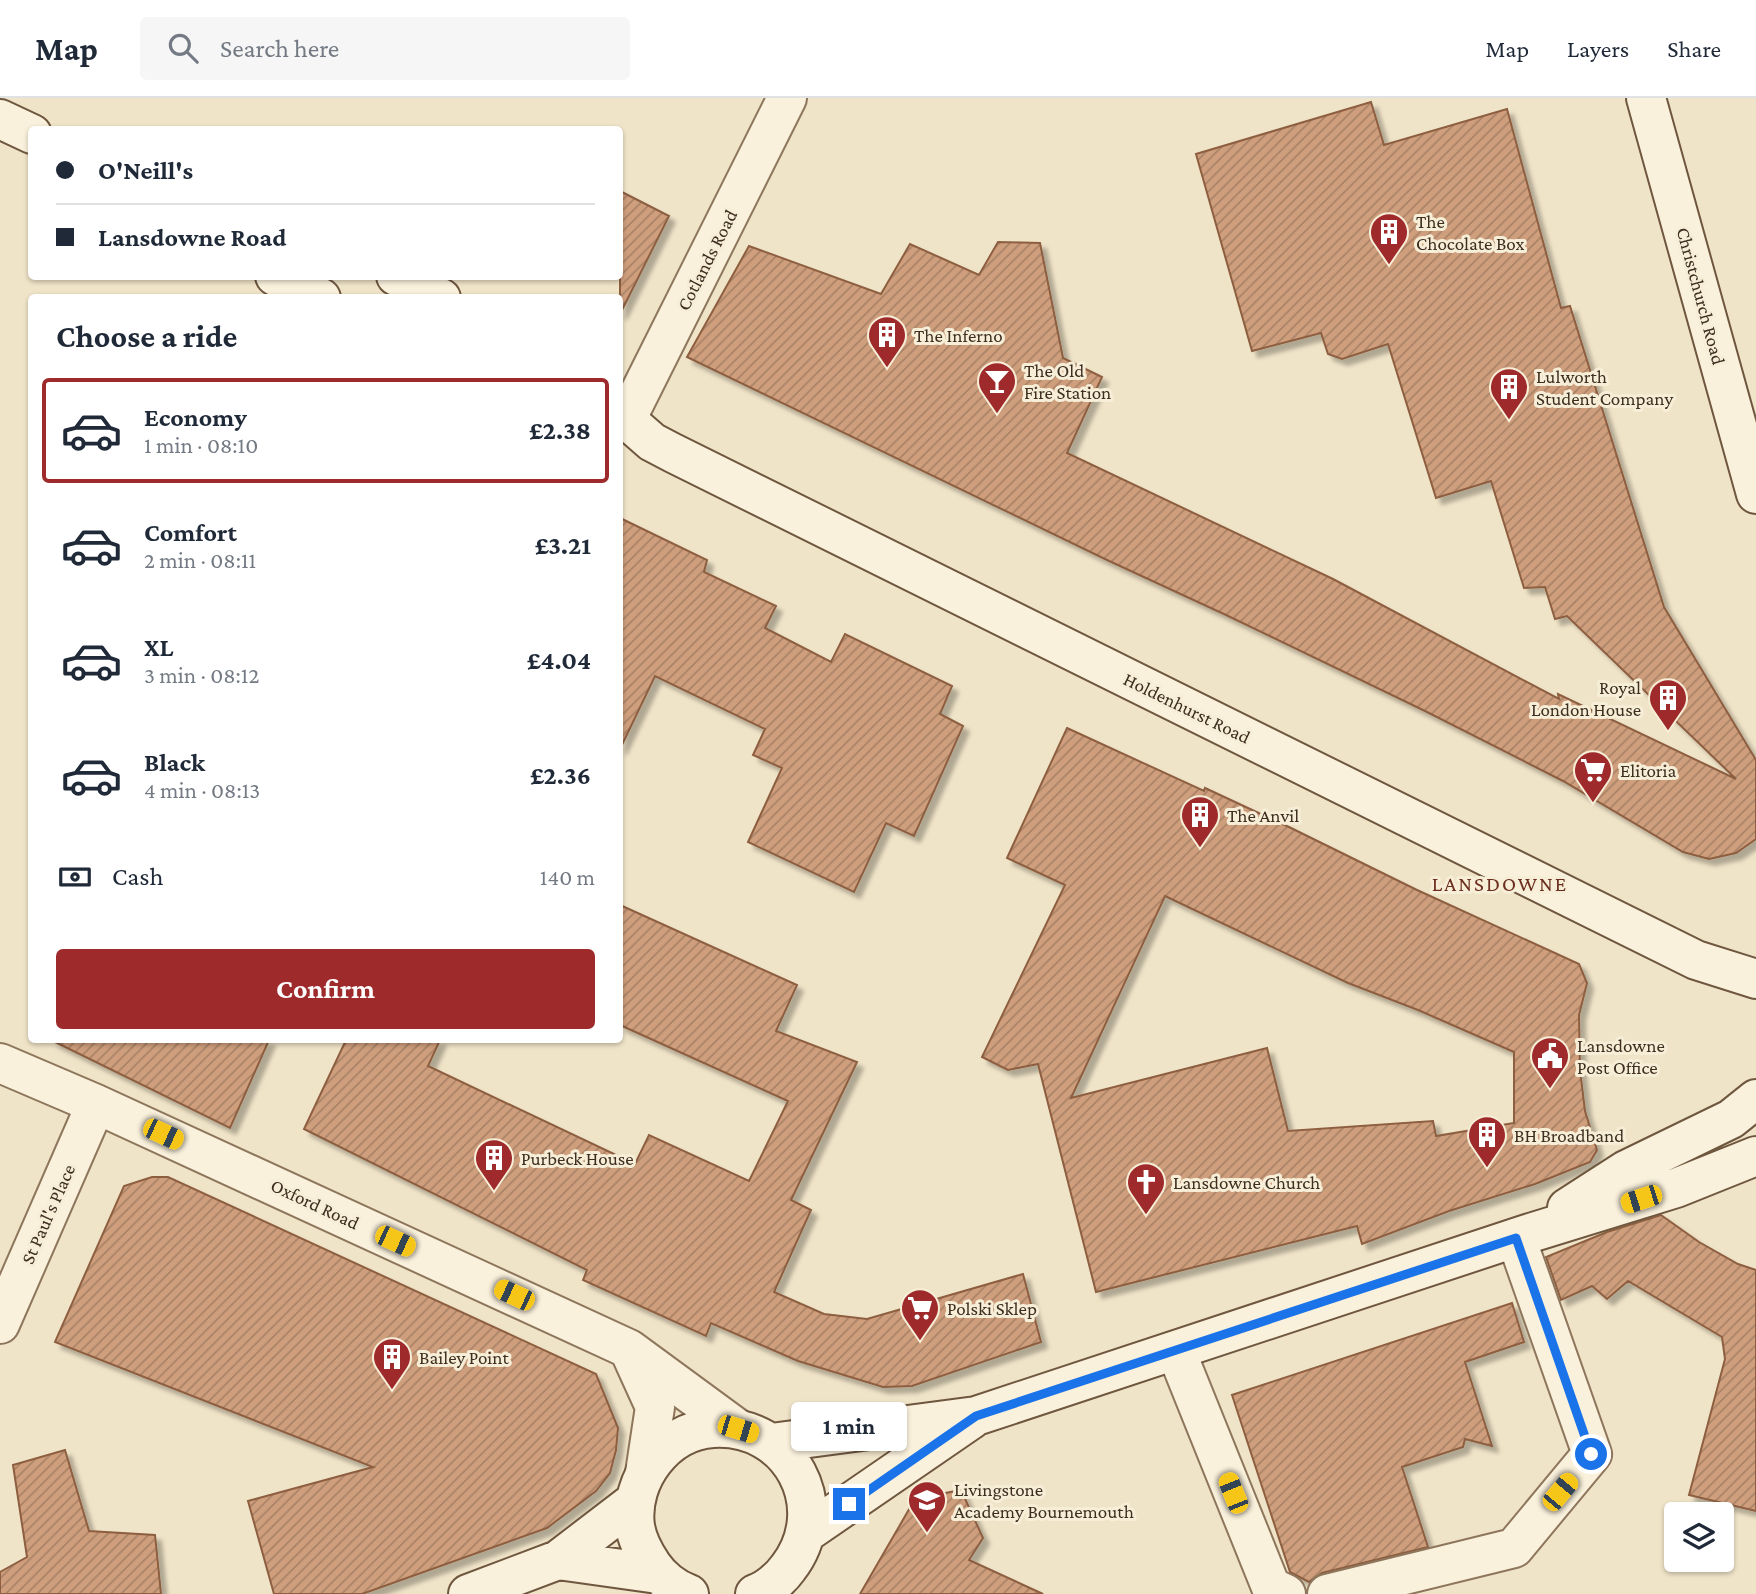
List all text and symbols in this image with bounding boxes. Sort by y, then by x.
search box [140,17,630,80]
icon: search [164,29,202,67]
text: Map [35,30,98,67]
text: Search here [220,34,339,63]
text: Map [1485,35,1529,62]
text: Layers [1567,35,1629,62]
text: Share [1667,35,1721,62]
text: O'Neill's [98,156,193,185]
street label: Cotlands Road [673,206,741,314]
building icon: The Chocolate Box [1368,211,1410,266]
place label: The Chocolate Box [1416,211,1525,254]
text: Lansdowne Road [98,223,286,252]
street label: Christchurch Road [1673,225,1729,367]
building icon: The Inferno [866,314,908,369]
text: Choose a ride [56,318,237,354]
place label: The Inferno [914,325,1003,346]
bar icon: The Old Fire Station [976,360,1018,415]
place label: The Old Fire Station [1024,360,1111,403]
building icon: Lulworth Student Company [1488,366,1530,421]
place label: Lulworth Student Company [1536,366,1673,409]
icon: car [60,399,123,462]
text: Economy [144,403,247,432]
text: £2.38 [529,416,591,445]
text: 1 min · 08:10 [144,432,258,458]
icon: car [60,514,123,577]
text: Comfort [144,518,237,547]
text: £3.21 [535,531,591,560]
text: 2 min · 08:11 [144,547,256,573]
icon: car [60,629,123,692]
text: XL [144,633,173,662]
text: £4.04 [527,646,591,675]
text: 3 min · 08:12 [144,662,259,688]
street label: Holdenhurst Road [1120,668,1254,748]
place label: Royal London House [1531,677,1641,720]
building icon: Royal London House [1647,677,1689,732]
icon: car [60,744,123,807]
text: Black [144,748,205,777]
supermarket icon: Elitoria [1572,749,1614,804]
place label: Elitoria [1620,760,1677,781]
text: £2.36 [530,761,591,790]
text: 4 min · 08:13 [144,777,260,803]
building icon: The Anvil [1179,794,1221,849]
place label: The Anvil [1227,805,1299,826]
icon: cash [56,858,94,896]
text: Cash [112,862,163,891]
text: 140 m [540,864,595,890]
district label: LANSDOWNE [1432,872,1568,896]
button: Confirm [56,949,595,1029]
public building icon: Lansdowne Post Office [1529,1035,1571,1090]
place label: Lansdowne Post Office [1577,1035,1665,1078]
building icon: BH Broadband [1466,1114,1508,1169]
car [140,1116,187,1152]
place label: BH Broadband [1514,1125,1624,1146]
building icon: Purbeck House [473,1137,515,1192]
place label: Purbeck House [521,1148,634,1169]
street label: St Paul's Place [17,1161,79,1267]
church icon: Lansdowne Church [1125,1161,1167,1216]
place label: Lansdowne Church [1173,1172,1320,1193]
street label: Oxford Road [268,1174,362,1234]
car [1618,1183,1665,1215]
car [372,1223,419,1259]
car [491,1277,538,1313]
supermarket icon: Polski Sklep [899,1287,941,1342]
place label: Polski Sklep [947,1298,1037,1319]
building icon: Bailey Point [371,1336,413,1391]
place label: Bailey Point [419,1347,510,1368]
callout: 1 min [791,1402,907,1452]
car [715,1413,762,1445]
text: 1 min [823,1413,875,1439]
route start [1575,1438,1607,1470]
car [1539,1469,1582,1515]
car [1216,1470,1251,1516]
school or university icon: Livingstone Academy Bournemouth [906,1479,948,1534]
place label: Livingstone Academy Bournemouth [954,1479,1134,1522]
route end [833,1488,865,1520]
map controls [1664,1502,1734,1572]
button: layers [1664,1502,1734,1572]

